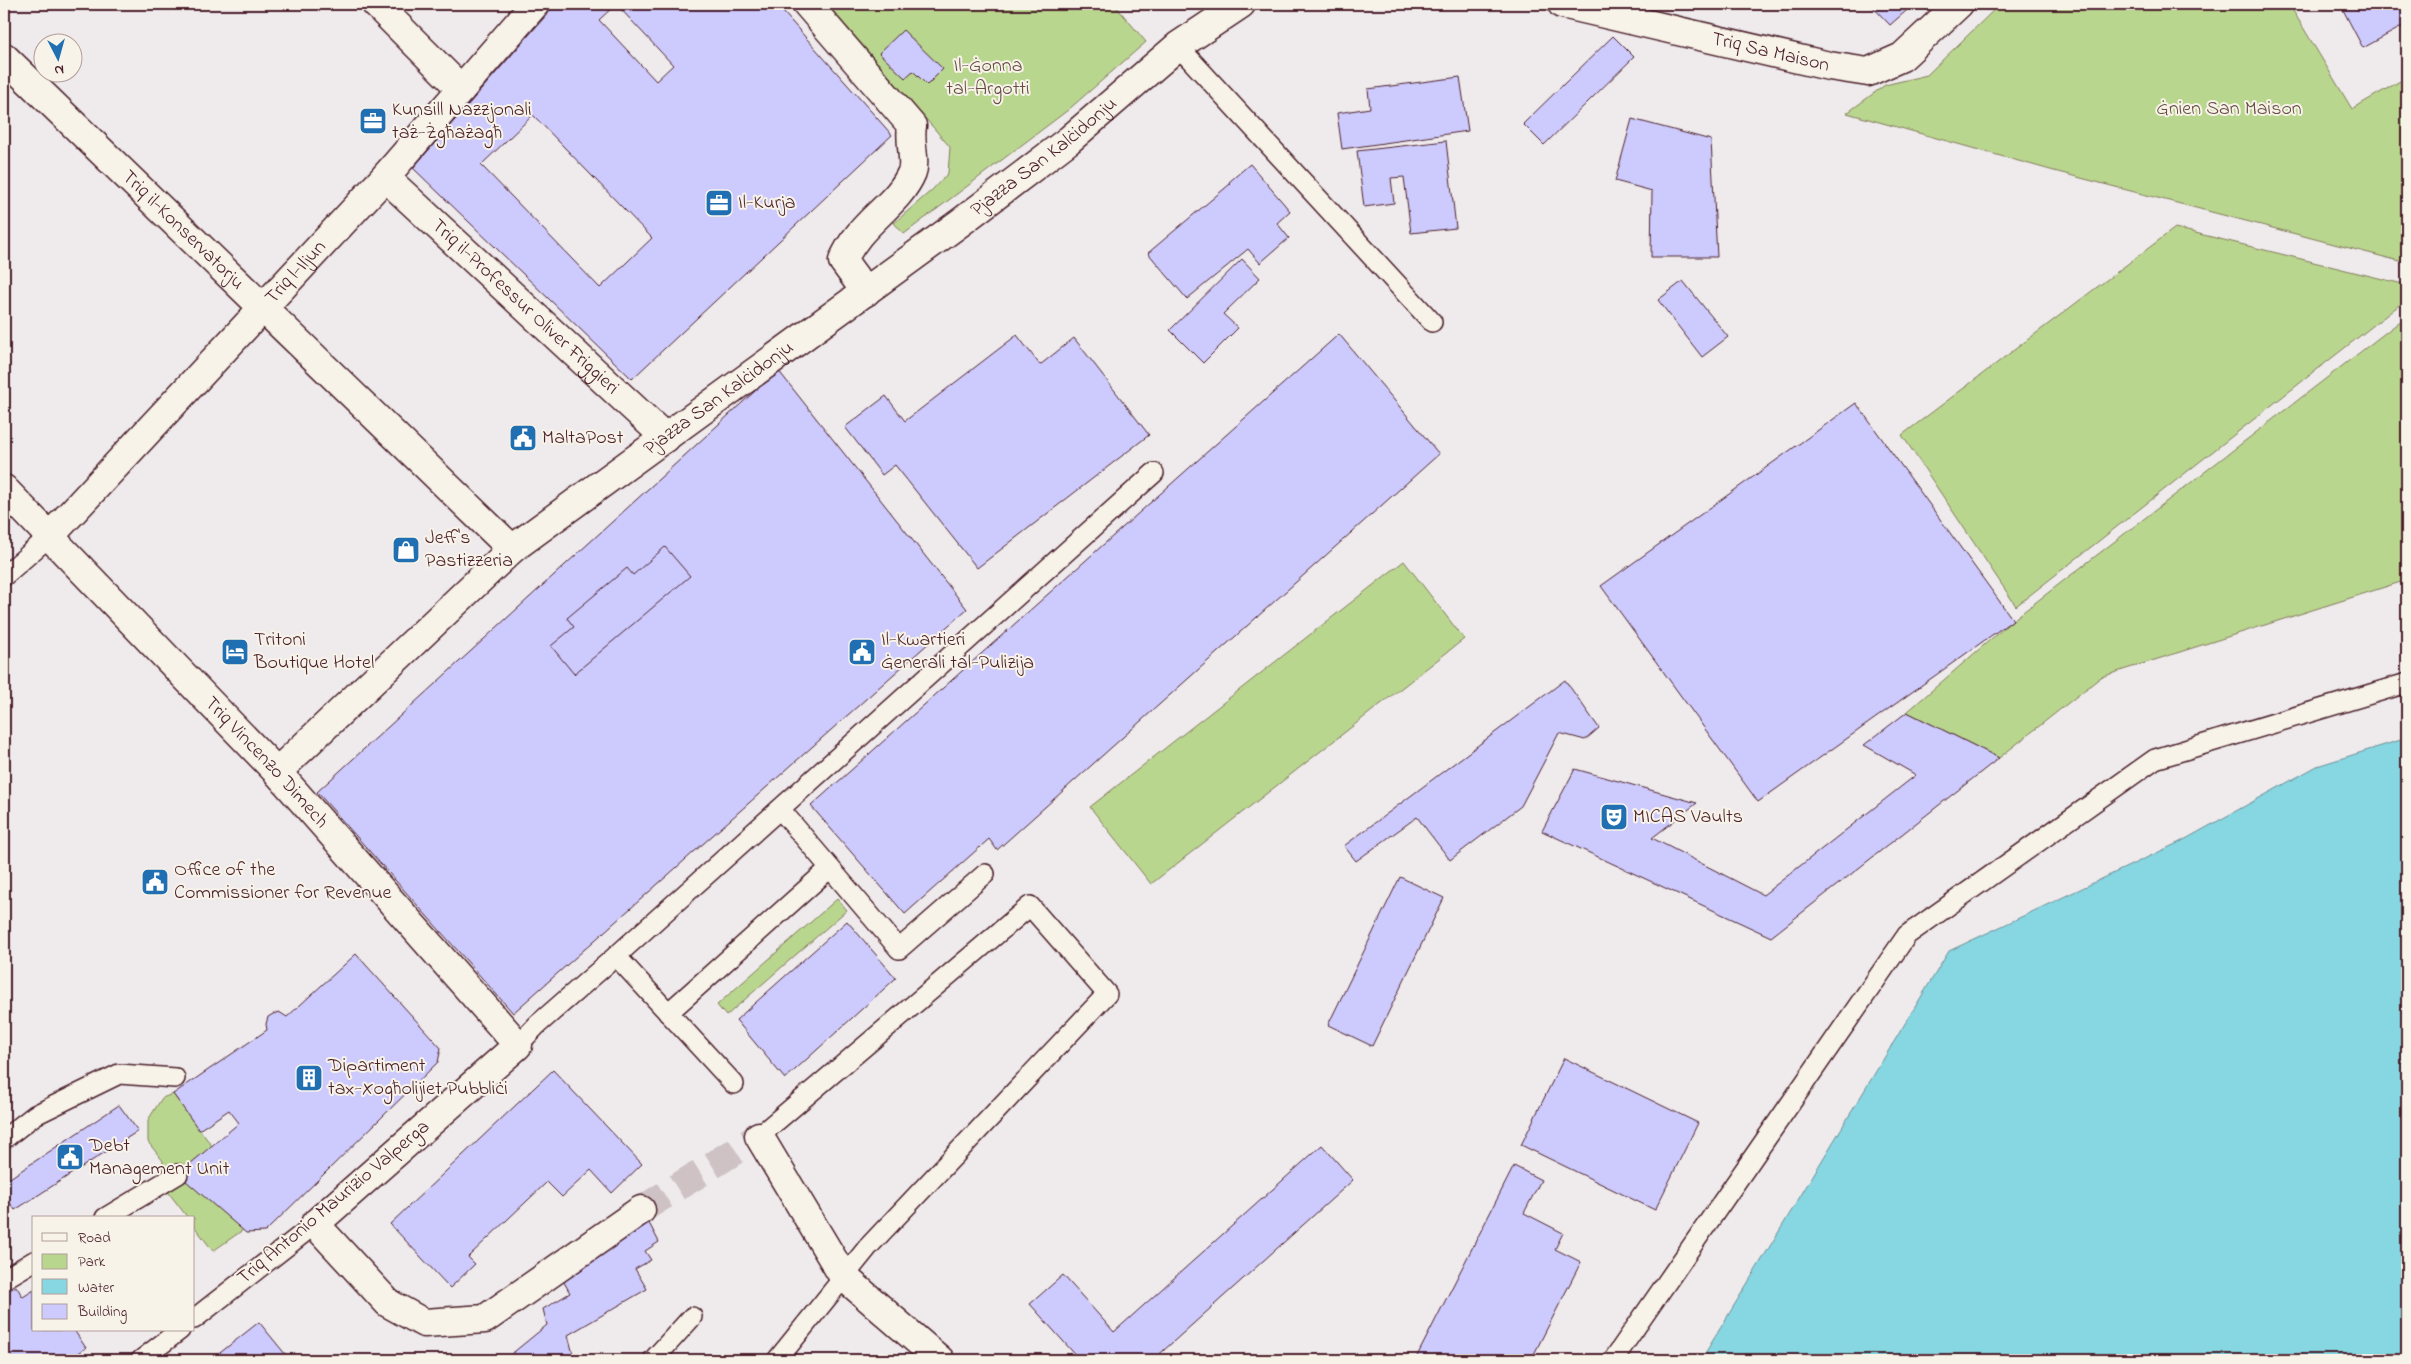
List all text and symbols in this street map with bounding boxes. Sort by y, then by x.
street label: Triq Sa Maison [1709,25,1832,80]
north arrow [32,32,82,82]
park label: Il-Ġonna tal-Argotti [946,52,1030,105]
text: N [53,59,65,80]
street label: Pjazza San Kalċidonju [965,90,1124,224]
park label: Ġnien San Maison [2156,95,2302,124]
place label: Kunsill Nazzjonali taż-Żgħażagħ [392,96,532,149]
office icon: Kunsill Nazzjonali taż-Żgħażagħ [358,106,388,136]
street label: Triq il-Konservatorju [115,164,251,297]
office icon: Il-Kurja [704,188,734,218]
place label: Il-Kurja [738,189,796,218]
street label: Triq il-Professur Oliver Friggieri [424,212,625,402]
street label: Triq l-Iljun [258,234,333,311]
street label: Pjazza San Kalċidonju [638,334,800,463]
public building icon: MaltaPost [508,423,538,453]
place label: MaltaPost [542,424,624,453]
place label: Jeff's Pastizzeria [425,524,513,576]
shop icon: Jeff's Pastizzeria [391,535,421,565]
place label: Tritoni Boutique Hotel [253,626,374,678]
place label: Il-Kwartieri Ġenerali tal-Pulizija [881,626,1034,678]
hotel icon: Tritoni Boutique Hotel [220,637,250,667]
public building icon: Il-Kwartieri Ġenerali tal-Pulizija [847,637,877,667]
street label: Triq Vincenzo Dimech [197,690,335,835]
theatre icon: MICAS Vaults [1599,802,1629,832]
place label: MICAS Vaults [1633,803,1743,832]
place label: Office of the Commissioner for Revenue [174,856,392,908]
public building icon: Office of the Commissioner for Revenue [140,867,170,897]
place label: Dipartiment tax-Xogħolijiet Pubbliċi [327,1052,508,1105]
building icon: Dipartiment tax-Xogħolijiet Pubbliċi [294,1063,324,1093]
street label: Triq Antonio Maurizio Valperga [231,1114,437,1293]
place label: Debt Management Unit [88,1132,230,1185]
public building icon: Debt Management Unit [55,1142,85,1172]
legend [32,1216,195,1332]
text: Road [78,1227,111,1249]
text: Park [78,1251,106,1273]
text: Water [78,1277,114,1299]
text: Building [77,1301,127,1324]

